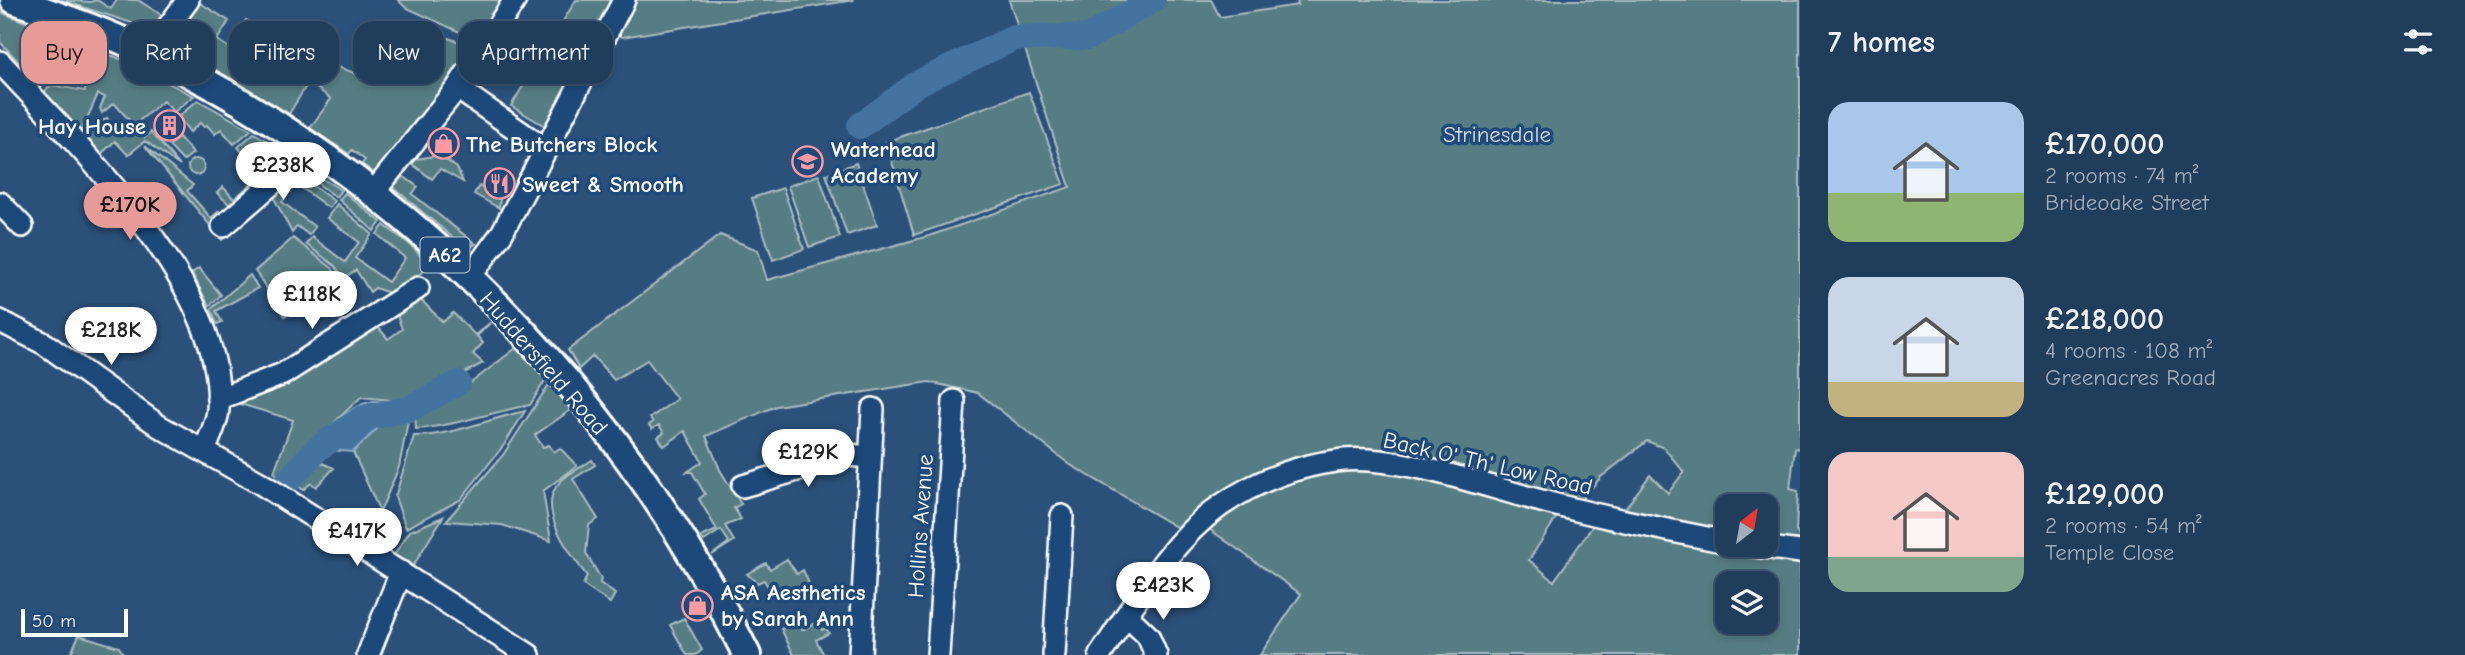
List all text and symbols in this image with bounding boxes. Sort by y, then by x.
chip: Buy [21,21,107,84]
chip: Rent [121,21,215,84]
chip: Filters [229,21,339,84]
chip: New [353,21,444,84]
chip: Apartment [458,21,613,84]
icon: filters [2399,23,2437,61]
text: 7 homes [1828,25,1935,60]
building icon: Hay House [152,109,186,143]
place label: Hay House [38,113,146,140]
park label: Strinesdale [1443,121,1551,148]
shop icon: The Butchers Block [426,127,460,161]
text: £170,000 [2045,127,2164,162]
icon: home [1884,130,1968,214]
place label: The Butchers Block [466,131,658,158]
place label: Waterhead Academy [831,136,936,189]
pin: £238K [234,142,332,202]
school or university icon: Waterhead Academy [791,145,825,179]
text: £238K [252,151,314,178]
text: 2 rooms · 74 m² [2045,162,2198,189]
restaurant icon: Sweet & Smooth [482,167,516,201]
place label: Sweet & Smooth [522,171,684,198]
pin: £170K [81,182,179,242]
text: Brideoake Street [2045,189,2209,216]
text: £170K [100,191,160,218]
road number: A62 [420,238,470,272]
pin: £118K [263,272,361,331]
text: £118K [283,280,341,307]
street label: Huddersfield Road [474,286,613,440]
text: £218,000 [2045,302,2164,337]
icon: home [1884,305,1968,389]
pin: £218K [62,308,160,367]
text: £218K [81,316,141,343]
text: 4 rooms · 108 m² [2045,337,2212,364]
text: Greenacres Road [2045,364,2216,391]
street label: Back O' Th' Low Road [1381,426,1595,501]
pin: £129K [759,430,857,489]
text: £129K [778,438,838,465]
street label: Hollins Avenue [902,453,939,599]
text: £129,000 [2045,477,2164,512]
icon: home [1884,480,1968,564]
north arrow [1715,494,1778,556]
map controls [1715,494,1778,634]
pin: £417K [308,508,406,568]
text: 2 rooms · 54 m² [2045,512,2202,539]
text: £417K [328,517,386,544]
text: Temple Close [2045,539,2174,566]
pin: £423K [1114,562,1212,622]
text: £423K [1132,571,1194,598]
button: layers [1715,571,1778,634]
place label: ASA Aesthetics by Sarah Ann [721,579,866,632]
shop icon: ASA Aesthetics by Sarah Ann [681,588,715,622]
scale bar [21,606,128,638]
text: 50 m [32,610,76,632]

